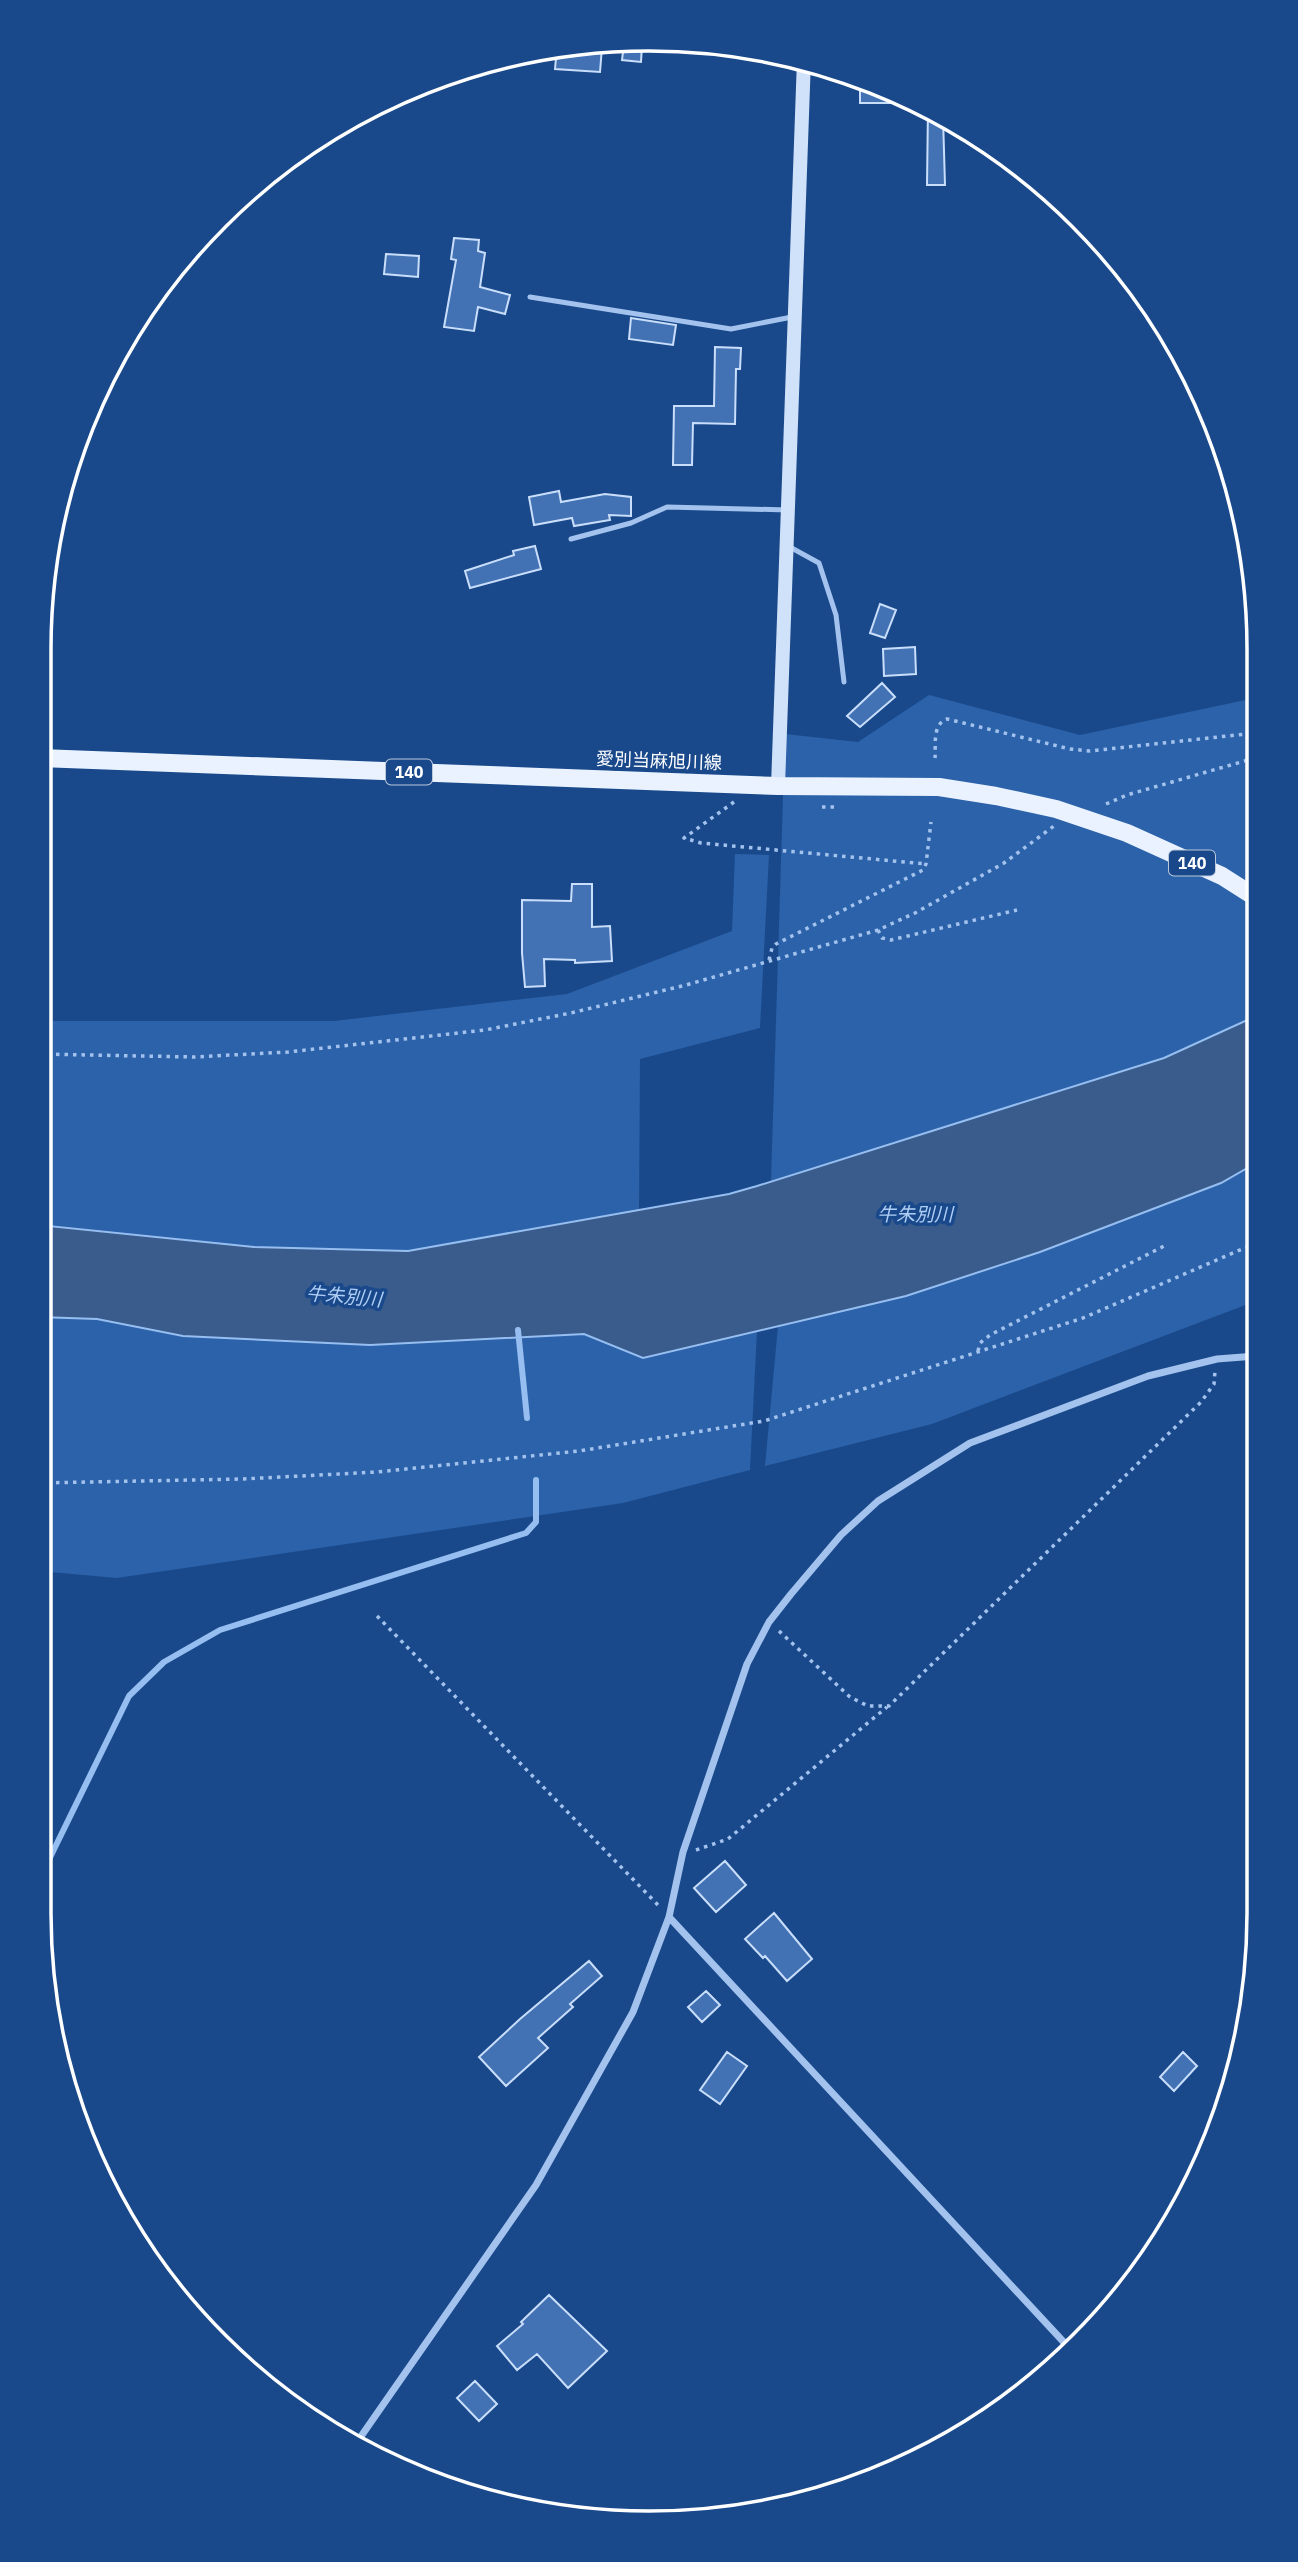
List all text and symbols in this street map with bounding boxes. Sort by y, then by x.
street label: 愛別当麻旭川線 [596,747,722,774]
road number: 140 [386,760,432,785]
road number: 140 [1169,850,1215,876]
water label: 牛朱別川 [877,1202,955,1226]
water label: 牛朱別川 [305,1281,385,1311]

